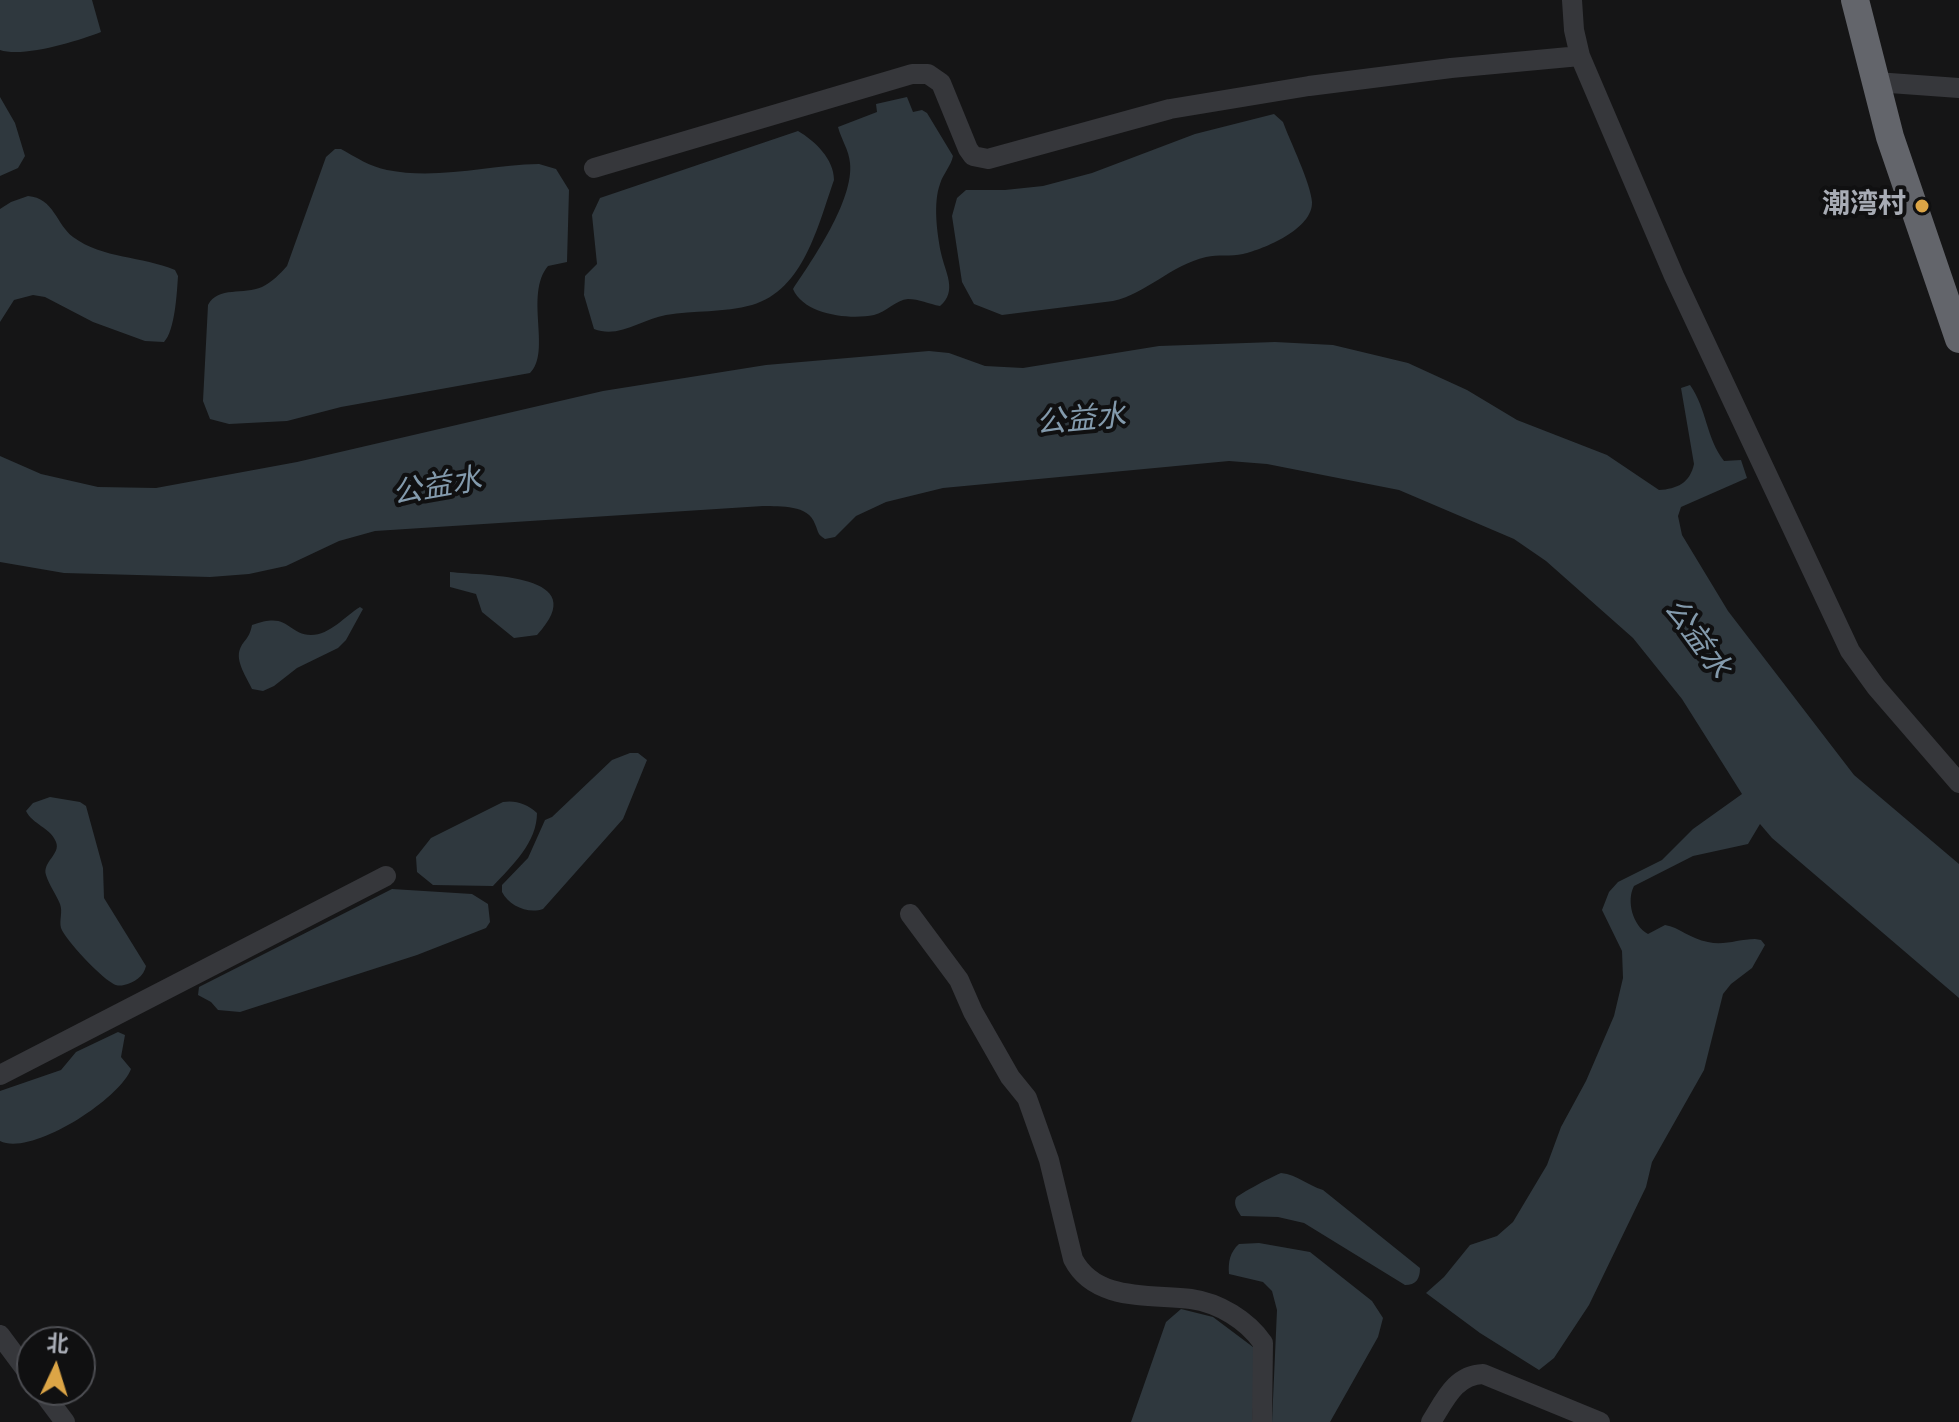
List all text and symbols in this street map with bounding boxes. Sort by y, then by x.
place label: 潮湾村 [1822,189,1906,223]
marker: 潮湾村 [1913,197,1931,215]
water label: 公益水 [1035,399,1127,443]
water label: 公益水 [390,462,484,514]
water label: 公益水 [1655,592,1737,686]
north arrow [16,1326,96,1406]
text: 北 [46,1330,69,1357]

